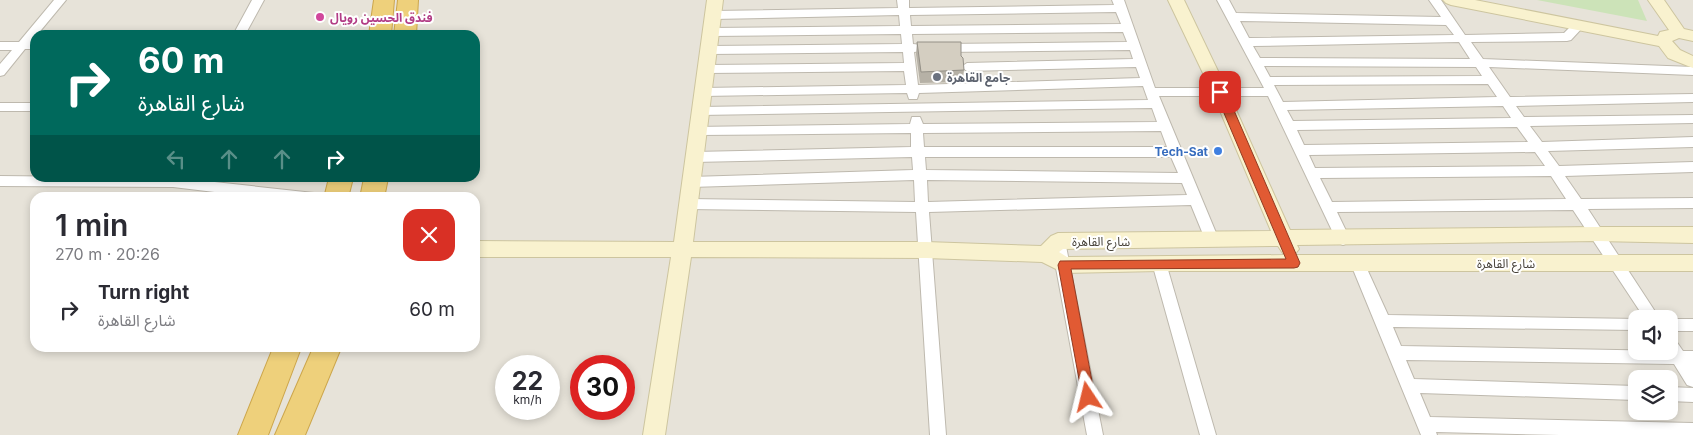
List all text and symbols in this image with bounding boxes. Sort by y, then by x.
place label: فندق الحسين رويال [330,10,433,25]
marker: فندق الحسين رويال [314,11,326,23]
text: 60 m [138,39,225,81]
icon: right [55,50,120,115]
place label: جامع القاهرة [947,70,1011,87]
marker: جامع القاهرة [931,71,943,83]
pin [1199,71,1241,113]
icon: arrive [1206,78,1234,106]
text: شارع القاهرة [138,90,245,116]
place label: Tech-Sat [1154,144,1209,159]
icon: left [162,145,190,173]
icon: ahead [215,145,243,173]
icon: ahead [268,145,296,173]
icon: right [321,145,349,173]
marker: Tech-Sat [1212,145,1224,157]
text: 1 min [55,207,128,243]
button: close [403,209,455,261]
street label: شارع القاهرة [1072,234,1130,251]
text: 270 m · 20:26 [55,244,160,264]
street label: شارع القاهرة [1477,256,1535,273]
text: Turn right [98,281,189,304]
icon: right [55,296,83,324]
text: 60 m [409,298,455,321]
text: شارع القاهرة [98,310,176,330]
map controls [1628,310,1678,420]
button: sound [1628,310,1678,360]
speed limit sign: 30 [570,355,635,420]
text: 22 [512,366,543,396]
position arrow [1061,370,1113,422]
button: layers [1628,370,1678,420]
text: km/h [513,392,542,407]

